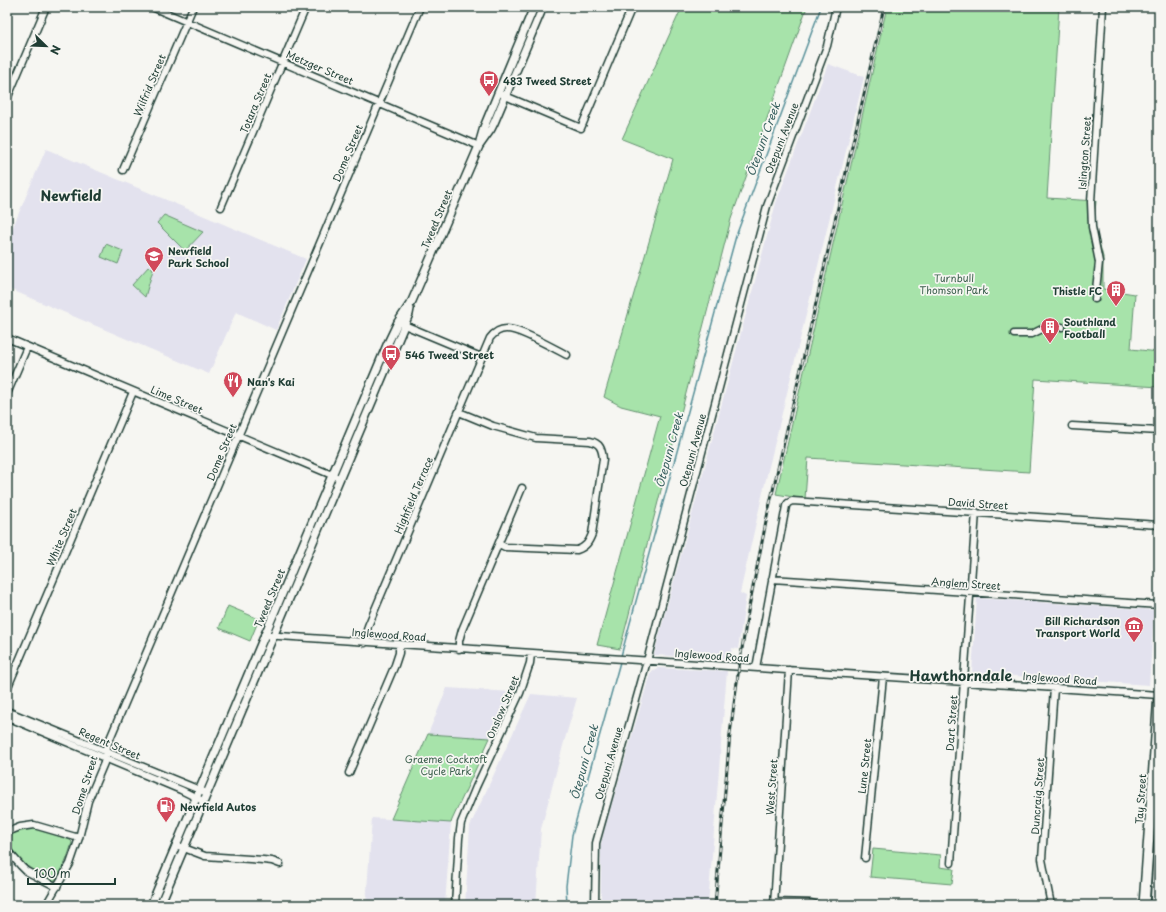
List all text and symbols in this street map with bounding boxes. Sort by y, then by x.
north arrow [26,26,66,66]
text: N [46,43,65,58]
street label: Metzger Street [284,46,356,88]
street label: Wilfrid Street [129,52,169,118]
bus stop icon: 483 Tweed Street [478,69,500,97]
street label: Totara Street [236,71,274,135]
place label: 483 Tweed Street [503,73,592,88]
water label: Ōtepuni Creek [742,99,785,178]
street label: Otepuni Avenue [760,100,802,176]
street label: Islington Street [1074,116,1094,190]
street label: Dome Street [328,122,366,184]
district label: Newfield [41,185,102,206]
street label: Tweed Street [417,187,455,251]
place label: Newfield Park School [168,243,229,270]
school or university icon: Newfield Park School [143,245,165,273]
park label: Turnbull Thomson Park [920,270,988,297]
building icon: Thistle FC [1105,279,1127,307]
place label: Thistle FC [1052,283,1102,298]
place label: Southland Football [1064,314,1116,341]
building icon: Southland Football [1039,316,1061,344]
bus stop icon: 546 Tweed Street [380,343,402,371]
place label: 546 Tweed Street [405,347,494,362]
restaurant icon: Nan's Kai [222,370,244,398]
place label: Nan's Kai [247,374,295,389]
street label: Lime Street [149,381,205,417]
water label: Ōtepuni Creek [651,409,688,490]
street label: Otepuni Avenue [675,411,709,488]
street label: Dome Street [202,421,240,483]
street label: Highfield Terrace [390,454,436,536]
street label: David Street [947,493,1009,513]
street label: White Street [42,506,80,568]
street label: Tweed Street [250,566,288,630]
street label: Anglem Street [931,573,1001,593]
place label: Bill Richardson Transport World [1035,613,1120,640]
museum icon: Bill Richardson Transport World [1123,615,1145,643]
street label: Inglewood Road [351,624,427,644]
street label: Inglewood Road [674,645,750,665]
district label: Hawthorndale [910,665,1013,686]
street label: Inglewood Road [1022,668,1098,688]
street label: Onslow Street [482,673,522,741]
street label: Dart Street [942,695,960,751]
water label: Ōtepuni Creek [566,721,603,802]
street label: Regent Street [77,723,143,763]
street label: Otepuni Avenue [590,724,626,801]
street label: Lune Street [854,738,874,794]
park label: Graeme Cockroft Cycle Park [405,751,487,779]
street label: Dome Street [67,754,101,816]
street label: Duncraig Street [1027,757,1047,835]
street label: West Street [762,759,780,815]
street label: Tay Street [1131,773,1149,825]
fuel station icon: Newfield Autos [155,795,177,823]
place label: Newfield Autos [180,799,256,814]
scale bar [28,860,115,886]
text: 100 m [34,864,71,882]

